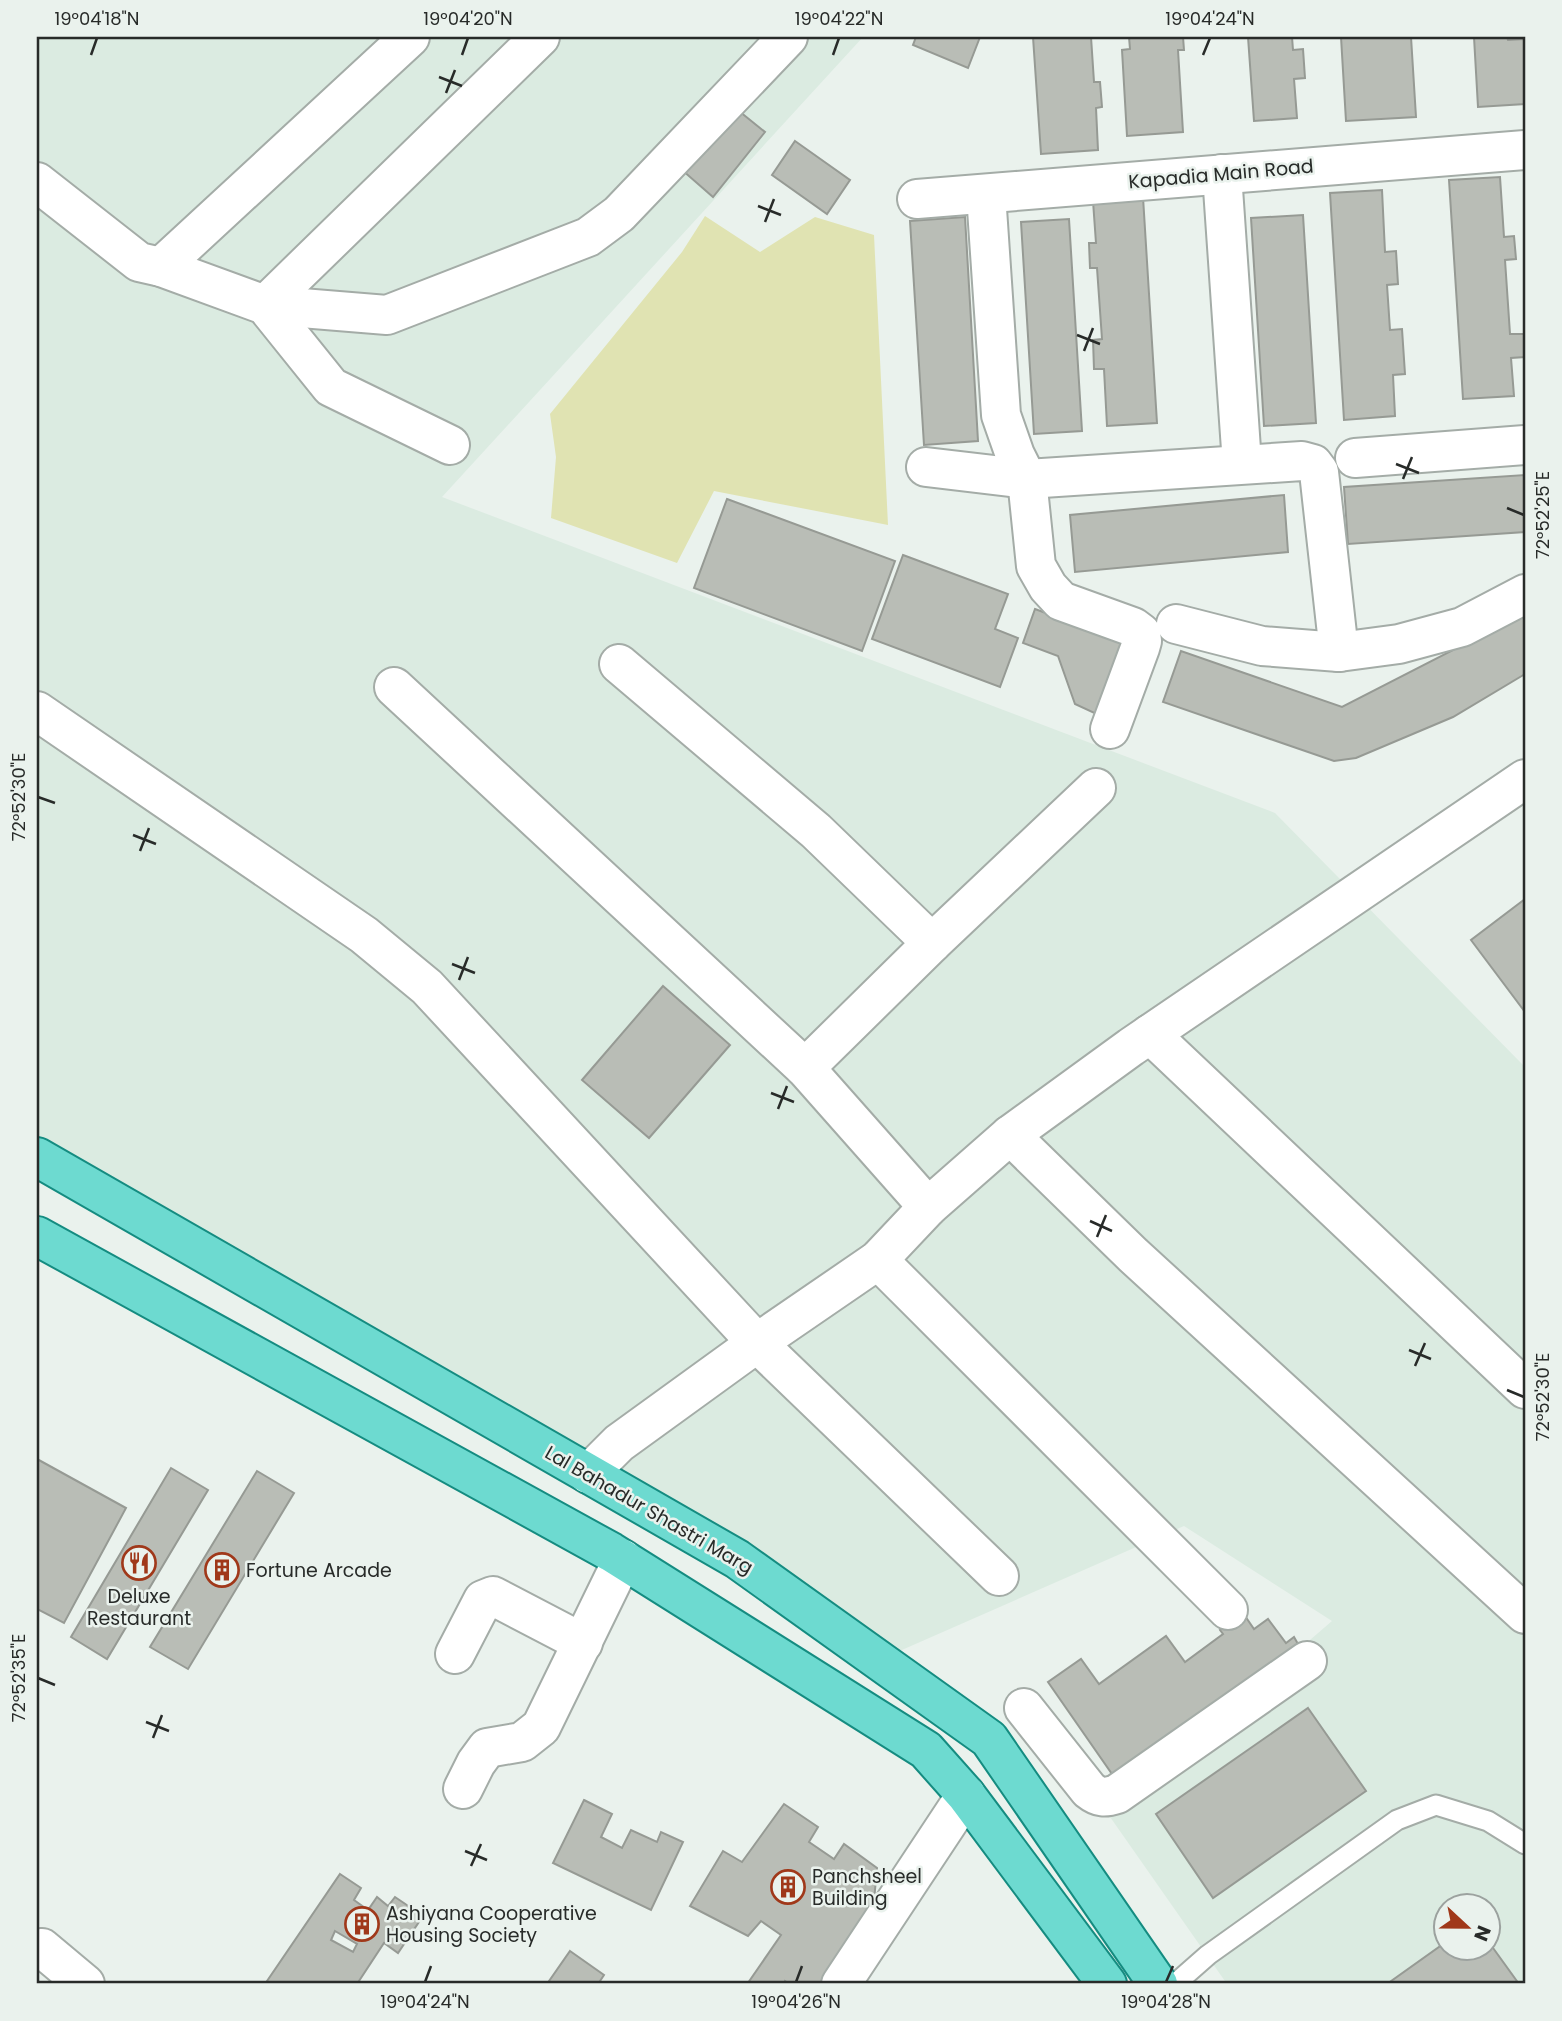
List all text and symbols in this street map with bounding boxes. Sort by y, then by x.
text: 19°04'18"N [55,6,140,31]
text: 19°04'20"N [423,6,513,31]
text: 19°04'22"N [795,6,883,31]
text: 19°04'24"N [1165,6,1255,31]
street label: Kapadia Main Road [1127,152,1315,196]
text: 72°52'25"E [1530,471,1555,559]
text: 72°52'30"E [6,753,31,841]
text: 72°52'30"E [1530,1353,1555,1441]
street label: Lal Bahadur Shastri Marg [540,1439,758,1581]
restaurant icon: Deluxe Restaurant [120,1544,158,1582]
building icon: Fortune Arcade [203,1551,241,1589]
place label: Fortune Arcade [246,1557,392,1584]
place label: Deluxe Restaurant [87,1583,191,1632]
text: 72°52'35"E [6,1634,31,1722]
place label: Panchsheel Building [812,1863,922,1912]
building icon: Panchsheel Building [769,1868,807,1906]
north arrow [1432,1892,1502,1962]
place label: Ashiyana Cooperative Housing Society [386,1900,597,1949]
building icon: Ashiyana Cooperative Housing Society [343,1905,381,1943]
text: N [1467,1921,1497,1945]
text: 19°04'24"N [380,1989,470,2014]
text: 19°04'26"N [751,1989,841,2014]
text: 19°04'28"N [1121,1989,1211,2014]

